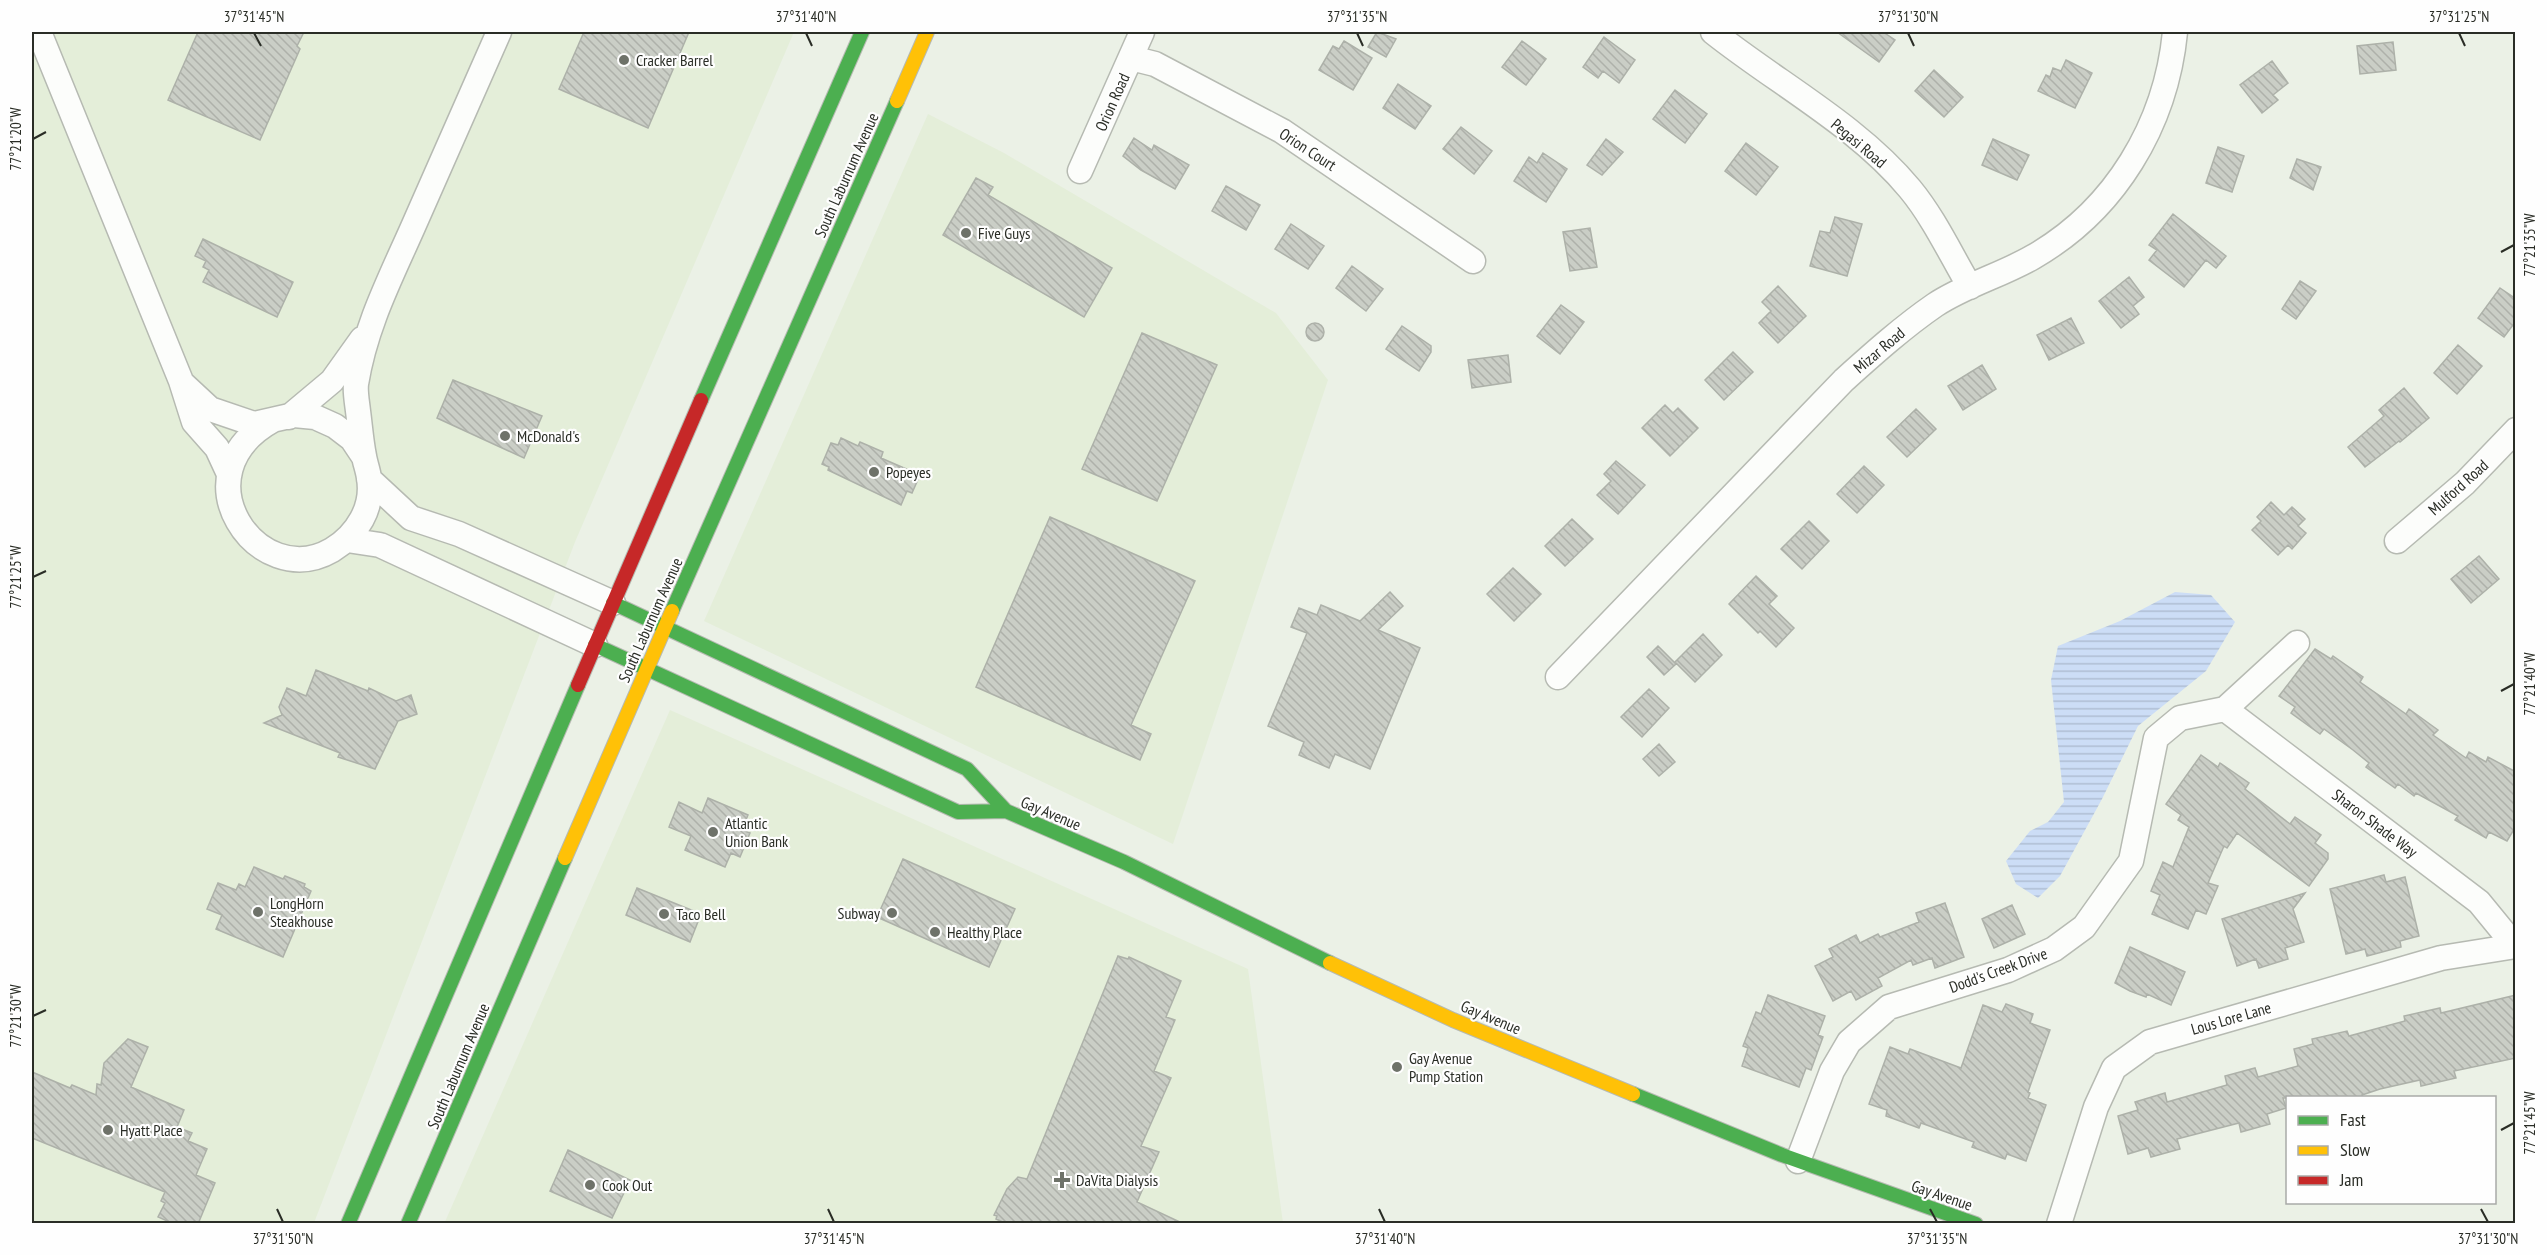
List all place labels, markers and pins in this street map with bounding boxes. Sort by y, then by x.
place label: Cracker Barrel [636,50,713,70]
marker: Cracker Barrel [617,53,631,67]
place label: Five Guys [978,223,1031,243]
marker: Five Guys [959,226,973,240]
place label: McDonald's [517,426,580,446]
marker: McDonald's [498,429,512,443]
place label: Popeyes [886,462,931,482]
marker: Popeyes [867,465,881,479]
place label: Atlantic Union Bank [725,813,789,851]
marker: Atlantic Union Bank [706,825,720,839]
place label: LongHorn Steakhouse [270,893,333,931]
place label: Subway [838,903,880,923]
place label: Taco Bell [676,904,726,924]
marker: LongHorn Steakhouse [251,905,265,919]
marker: Subway [885,906,899,920]
marker: Taco Bell [657,907,671,921]
place label: Healthy Place [947,922,1022,942]
marker: Healthy Place [928,925,942,939]
place label: Gay Avenue Pump Station [1409,1048,1483,1086]
marker: Gay Avenue Pump Station [1390,1060,1404,1074]
place label: Hyatt Place [120,1120,183,1140]
marker: Hyatt Place [101,1123,115,1137]
place label: DaVita Dialysis [1076,1170,1158,1190]
marker: DaVita Dialysis [1053,1171,1071,1189]
place label: Cook Out [602,1175,653,1195]
marker: Cook Out [583,1178,597,1192]

